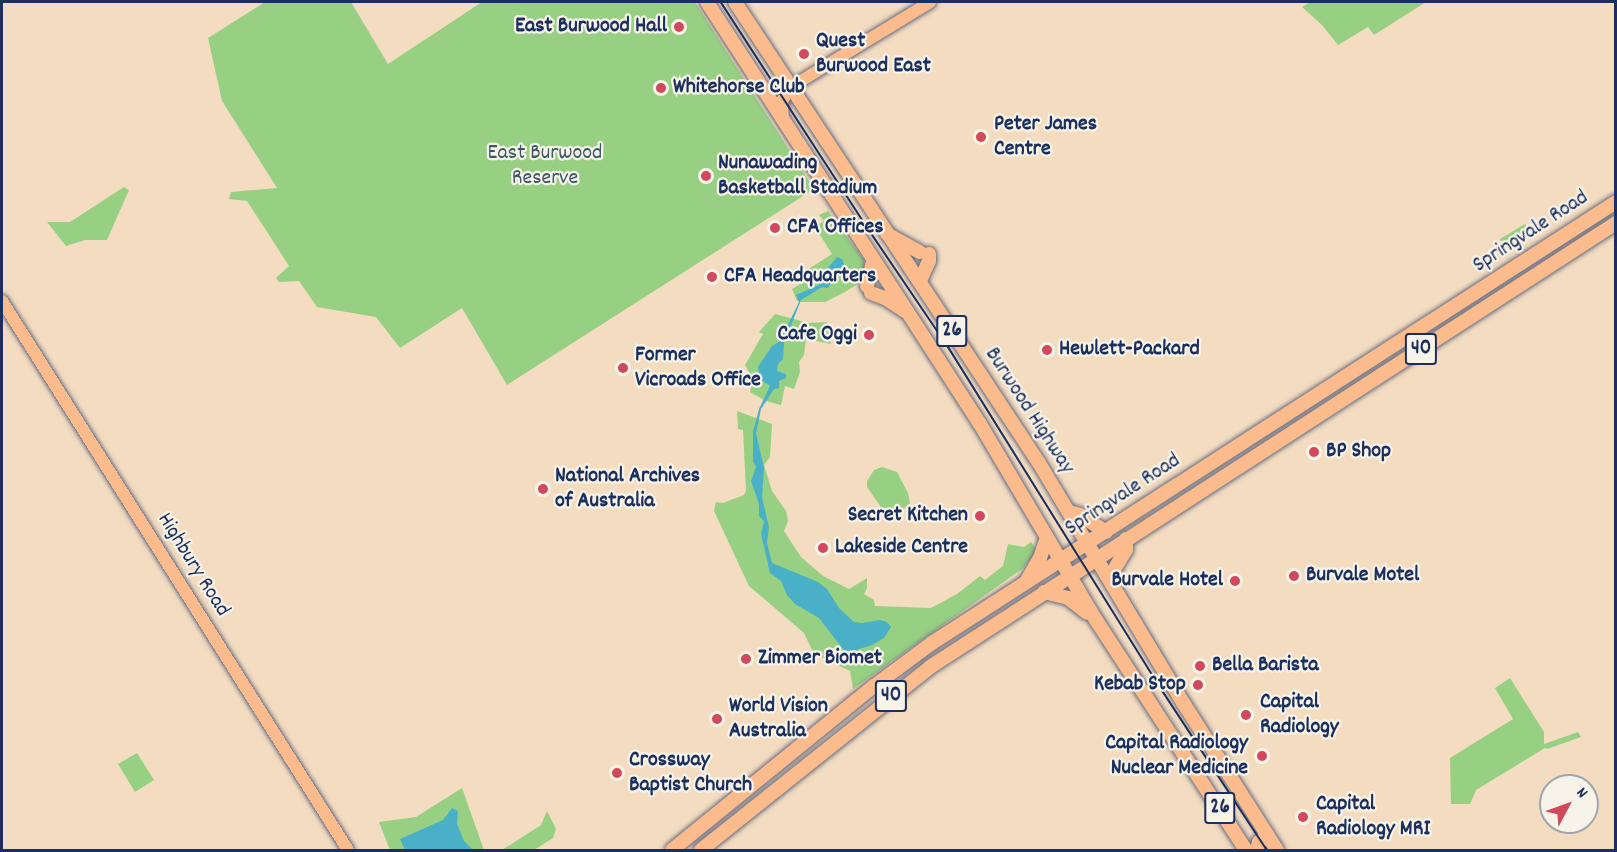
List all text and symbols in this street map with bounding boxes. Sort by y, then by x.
place label: East Burwood Hall [515,14,667,40]
marker: East Burwood Hall [672,20,686,34]
place label: Quest Burwood East [816,28,931,80]
marker: Quest Burwood East [797,47,811,61]
place label: Whitehorse Club [673,75,805,101]
marker: Whitehorse Club [654,81,668,95]
place label: Peter James Centre [994,111,1097,162]
marker: Peter James Centre [972,128,990,146]
park label: East Burwood Reserve [488,140,602,192]
place label: Nunawading Basketball Stadium [718,150,877,202]
marker: Nunawading Basketball Stadium [699,169,713,183]
street label: Springvale Road [1468,185,1594,279]
place label: CFA Offices [787,215,883,241]
marker: CFA Offices [768,221,782,235]
place label: CFA Headquarters [724,264,876,290]
marker: CFA Headquarters [705,270,719,284]
road number: 26 [936,313,968,349]
place label: Cafe Oggi [777,322,857,348]
marker: Cafe Oggi [862,328,876,342]
road number: 40 [1404,331,1438,367]
place label: Hewlett-Packard [1059,337,1200,363]
place label: Former Vicroads Office [635,342,761,394]
street label: Burwood Highway [978,343,1080,479]
marker: Hewlett-Packard [1040,343,1054,357]
marker: Former Vicroads Office [616,361,630,375]
place label: BP Shop [1326,439,1391,465]
marker: BP Shop [1307,445,1321,459]
street label: Springvale Road [1060,448,1186,542]
place label: National Archives of Australia [555,463,700,514]
marker: National Archives of Australia [536,482,550,496]
place label: Secret Kitchen [848,503,968,529]
street label: Highbury Road [151,508,235,622]
marker: Secret Kitchen [973,509,987,523]
place label: Lakeside Centre [835,535,968,561]
marker: Lakeside Centre [816,541,830,555]
place label: Burvale Motel [1306,563,1419,589]
place label: Burvale Hotel [1111,568,1223,594]
marker: Burvale Motel [1287,569,1301,583]
marker: Burvale Hotel [1228,574,1242,588]
place label: Zimmer Biomet [758,646,882,672]
marker: Zimmer Biomet [739,652,753,666]
place label: Bella Barista [1212,653,1319,679]
marker: Bella Barista [1193,659,1207,673]
place label: Kebab Stop [1094,672,1186,698]
road number: 40 [874,678,908,714]
marker: Kebab Stop [1191,678,1205,692]
place label: Capital Radiology [1260,689,1339,740]
place label: World Vision Australia [729,693,828,744]
marker: Capital Radiology [1237,706,1255,724]
marker: World Vision Australia [710,712,724,726]
place label: Capital Radiology Nuclear Medicine [1105,730,1248,782]
place label: Crossway Baptist Church [629,747,752,798]
marker: Capital Radiology Nuclear Medicine [1253,747,1271,765]
marker: Crossway Baptist Church [610,766,624,780]
north arrow [1539,774,1599,834]
text: N [1570,783,1593,804]
road number: 26 [1204,790,1236,826]
place label: Capital Radiology MRI [1316,791,1430,842]
marker: Capital Radiology MRI [1294,808,1312,826]

